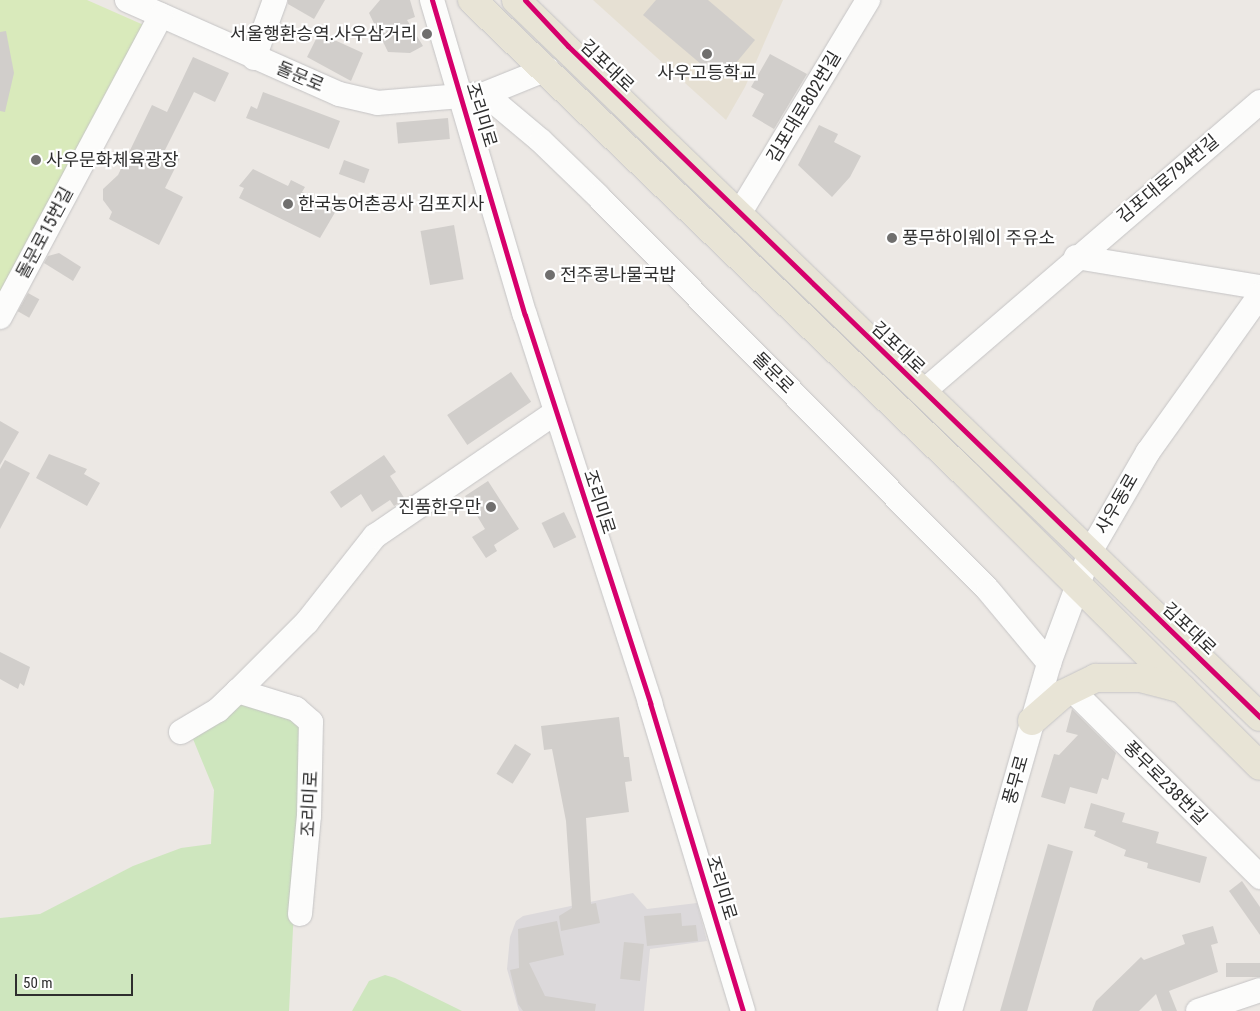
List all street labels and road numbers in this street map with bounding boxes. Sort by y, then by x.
street label: 김포대로 [576,35,638,97]
street label: 김포대로802번길 [762,47,846,167]
street label: 돌문로 [273,57,327,97]
street label: 조리미로 [461,80,501,150]
street label: 김포대로794번길 [1113,130,1223,228]
street label: 돌문로15번길 [12,184,78,282]
street label: 김포대로 [867,317,929,379]
street label: 돌문로 [748,348,798,398]
street label: 조리미로 [578,467,620,537]
street label: 사우동로 [1091,470,1143,538]
street label: 김포대로 [1158,598,1220,660]
street label: 풍무로238번길 [1119,737,1211,829]
street label: 풍무로 [999,753,1033,807]
street label: 조리미로 [297,770,323,838]
street label: 조리미로 [701,853,741,923]

